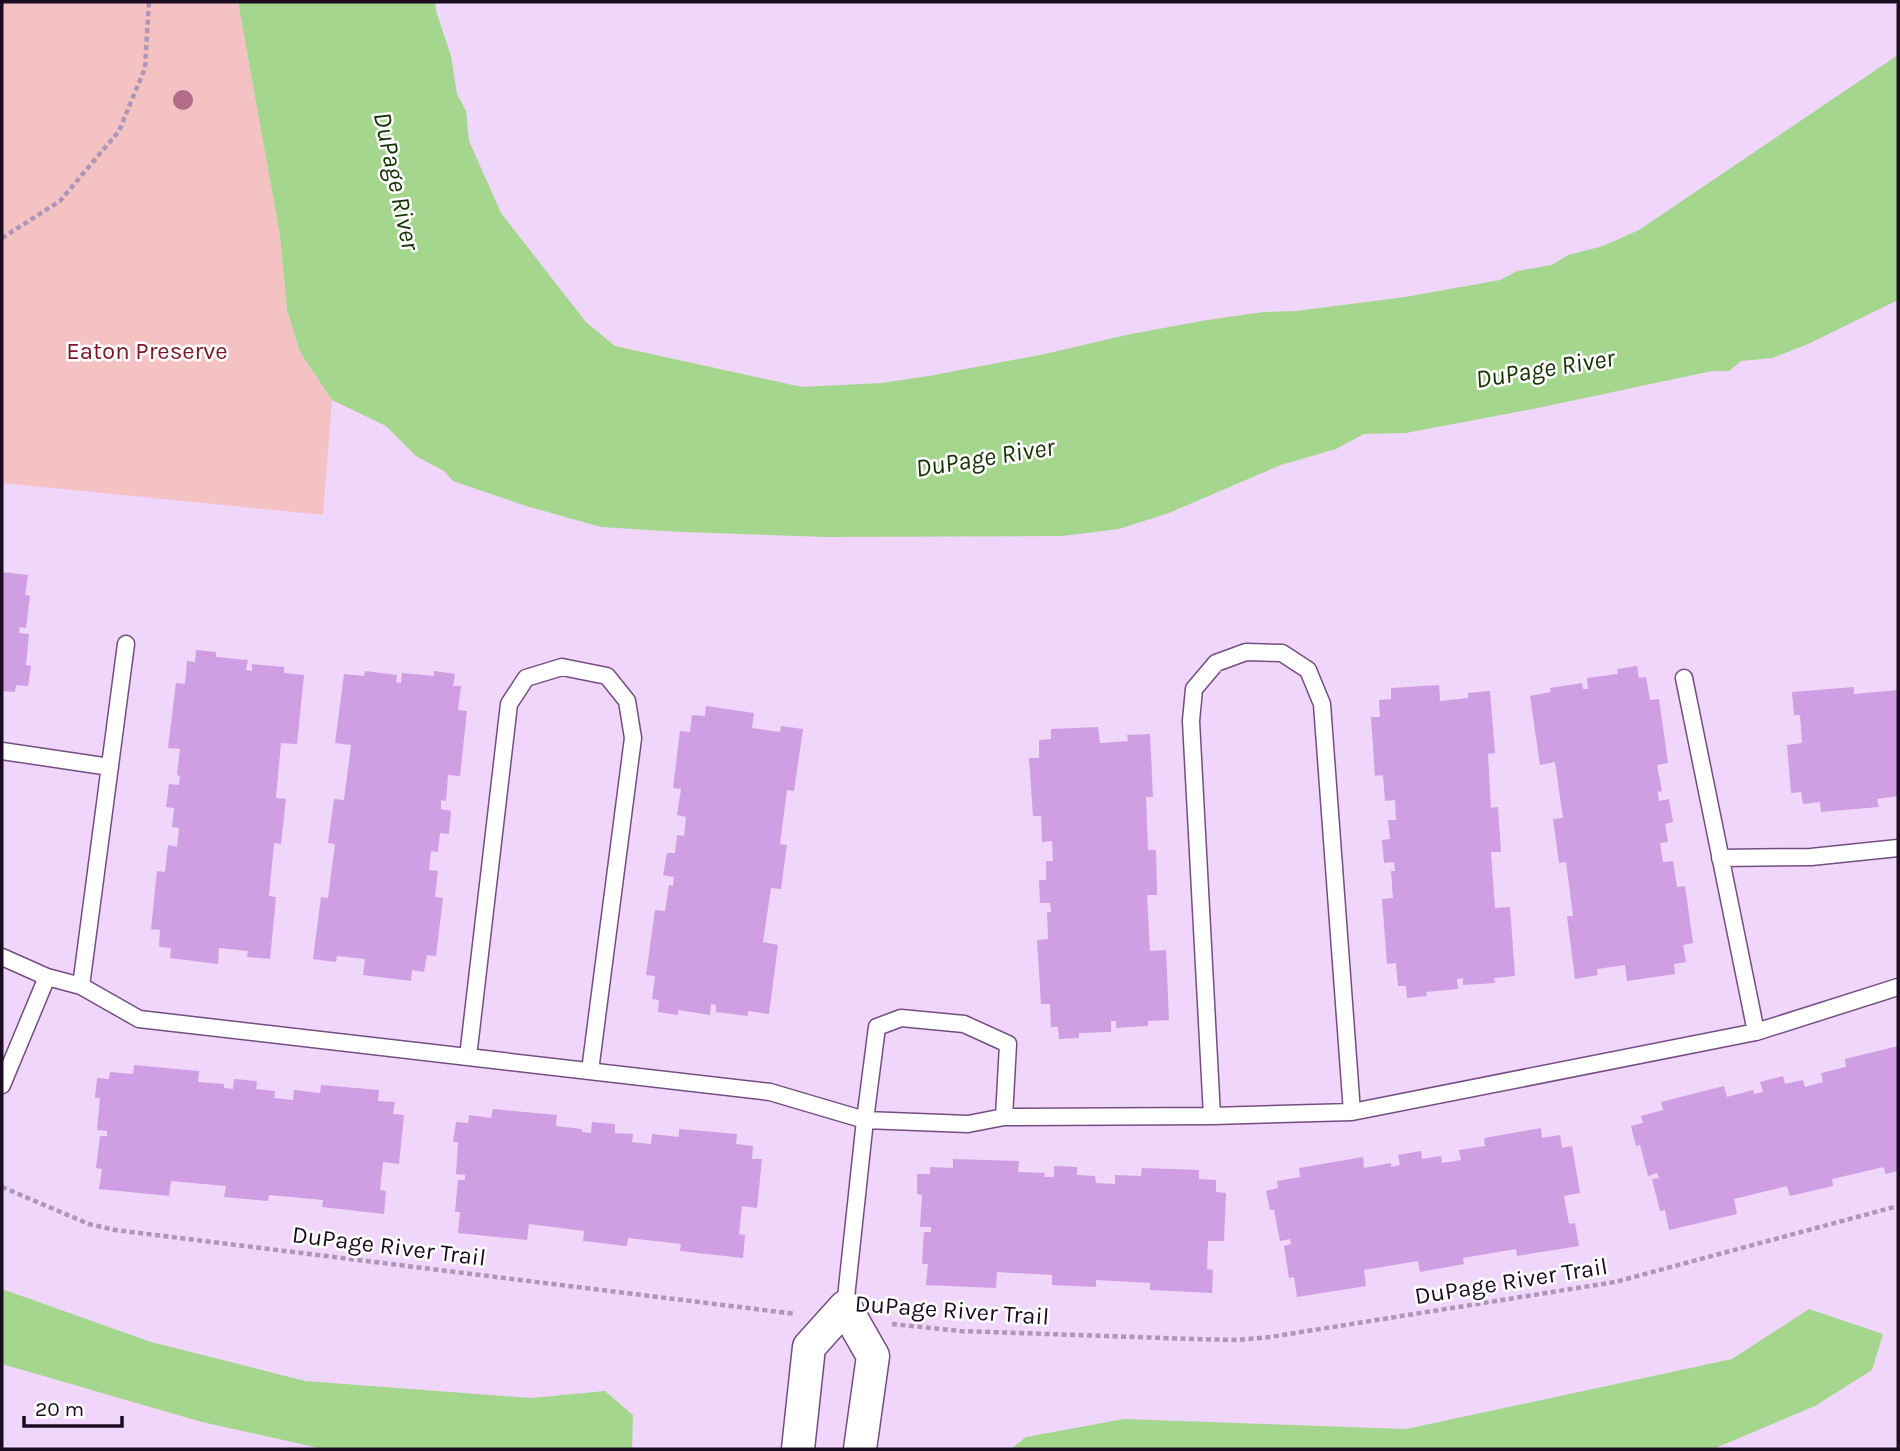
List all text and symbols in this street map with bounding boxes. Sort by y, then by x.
water label: DuPage River [367,109,427,254]
park label: Eaton Preserve [66,337,228,365]
water label: DuPage River [1473,342,1618,395]
water label: DuPage River [913,431,1058,484]
street label: DuPage River Trail [290,1220,488,1272]
street label: DuPage River Trail [1412,1252,1610,1310]
street label: DuPage River Trail [854,1289,1050,1331]
scale bar [24,1384,122,1428]
text: 20 m [35,1397,84,1421]

